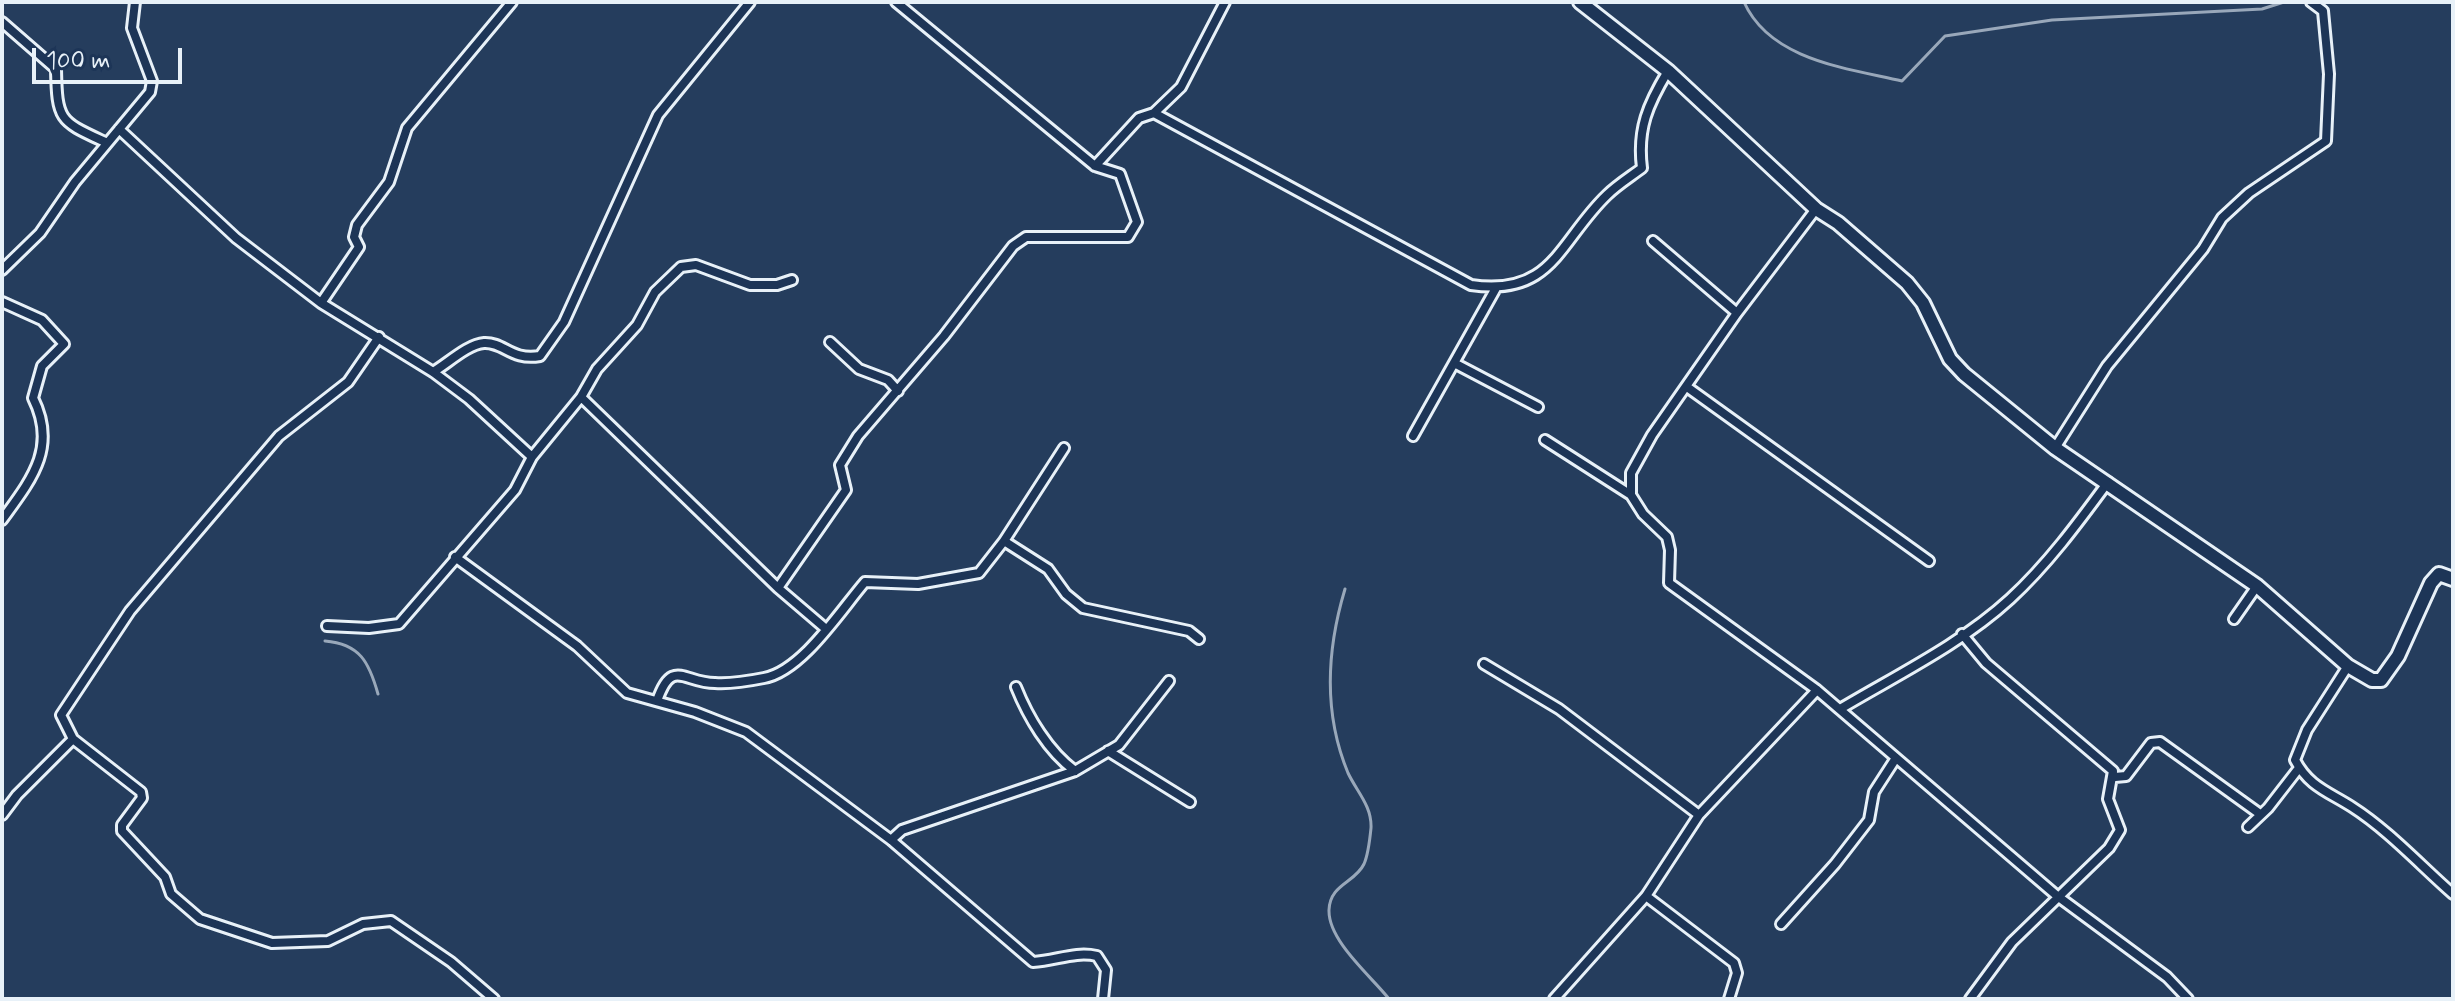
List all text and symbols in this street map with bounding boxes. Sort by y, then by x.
scale bar [36,32,186,82]
text: 100 m [46,46,110,77]

